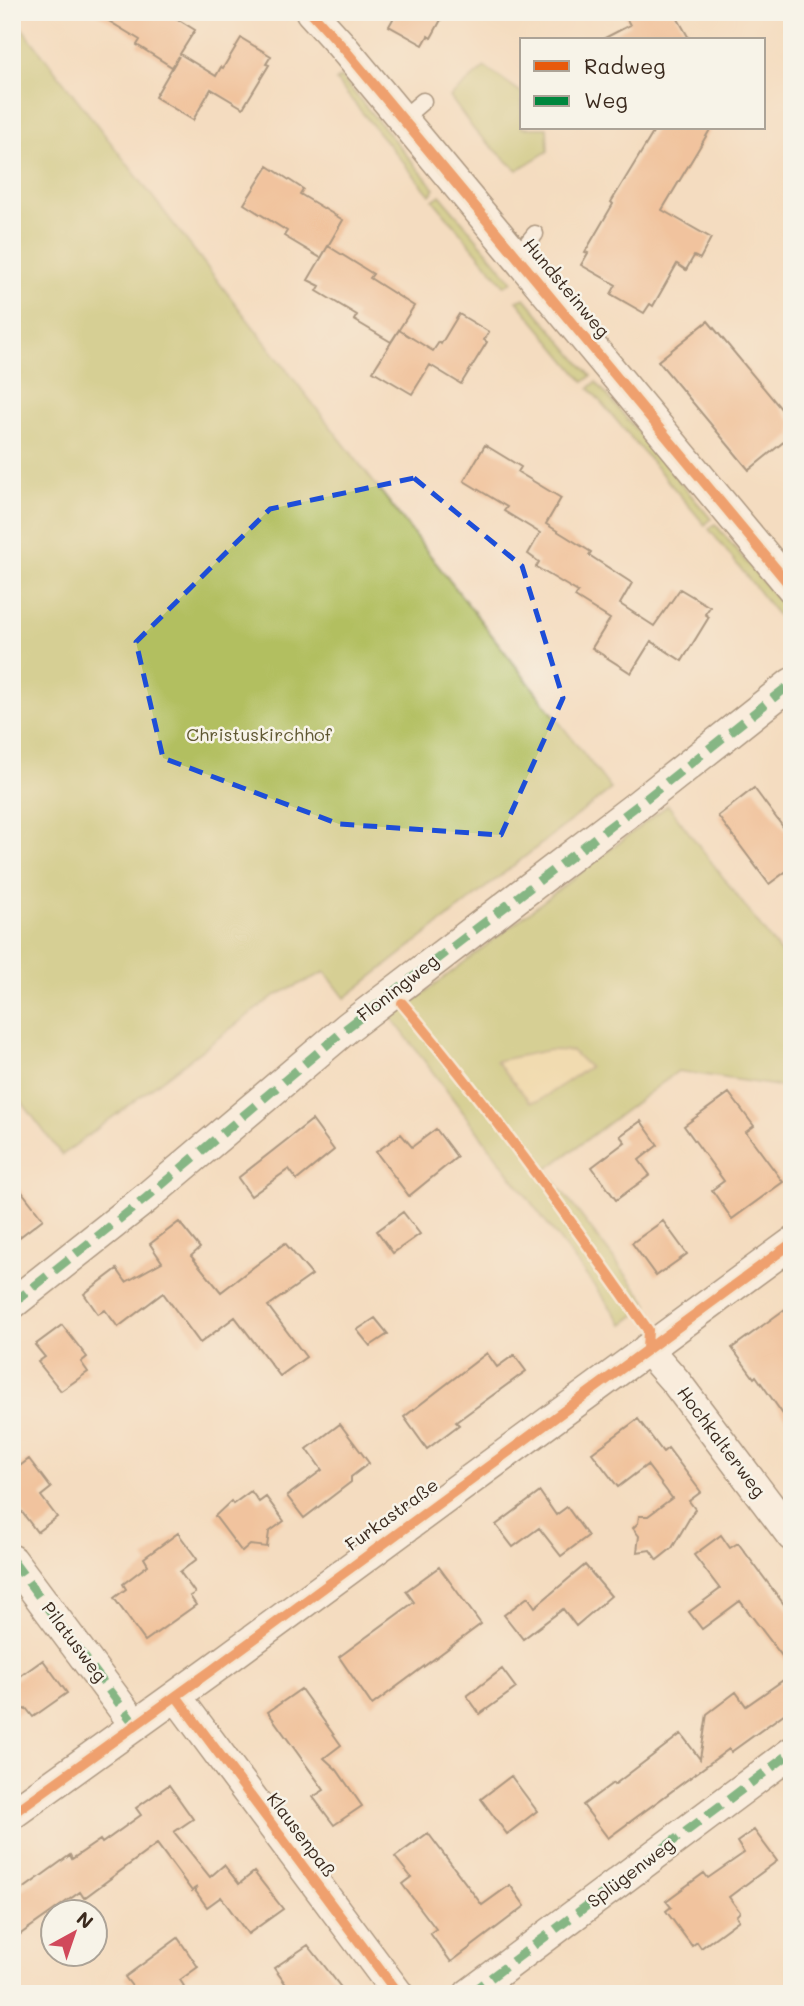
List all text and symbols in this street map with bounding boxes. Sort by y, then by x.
legend [520,38,766,130]
text: Radweg [584,52,665,79]
text: Weg [584,86,628,113]
street label: Hundsteinweg [518,233,615,342]
park label: Christuskirchhof [186,722,333,746]
street label: Floningweg [352,948,443,1026]
street label: Hochkalterweg [672,1381,771,1502]
street label: Furkastraße [340,1472,443,1556]
street label: Pilatusweg [37,1597,113,1686]
street label: Klausenpaß [262,1787,342,1882]
street label: Splügenweg [582,1832,679,1913]
north arrow [38,1898,108,1968]
text: N [72,1905,99,1934]

